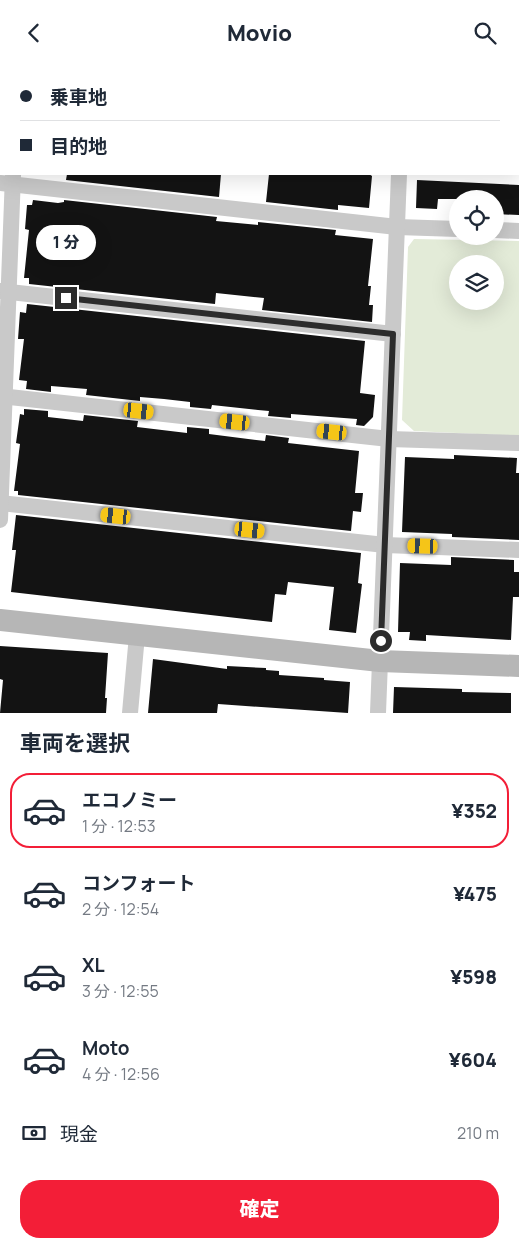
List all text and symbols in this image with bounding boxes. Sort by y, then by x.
text: Movio [227,18,292,48]
icon: back [20,19,48,47]
icon: search [471,19,499,47]
text: 乗車地 [50,84,107,110]
text: 目的地 [50,133,107,159]
map controls [449,190,504,310]
button: locate [449,190,504,245]
callout: 1 分 [36,225,96,261]
text: 1 分 [53,231,79,253]
button: layers [449,255,504,310]
route end [55,287,77,309]
car [123,402,154,420]
car [219,413,250,431]
car [316,423,347,441]
car [100,507,131,525]
car [234,521,265,539]
car [407,538,438,554]
route start [370,630,392,652]
text: 車両を選択 [20,728,130,758]
text: エコノミー [82,787,177,813]
icon: car [22,788,67,833]
text: ¥352 [452,798,497,824]
text: 1 分 · 12:53 [82,815,156,837]
text: コンフォート [82,870,195,896]
icon: car [22,871,67,916]
text: ¥475 [453,881,497,907]
text: 2 分 · 12:54 [82,898,159,920]
text: XL [82,952,105,978]
icon: car [22,954,67,999]
text: ¥598 [450,964,497,990]
text: 3 分 · 12:55 [82,980,159,1002]
text: Moto [82,1035,129,1061]
icon: car [22,1037,67,1082]
text: ¥604 [449,1047,497,1073]
text: 4 分 · 12:56 [82,1063,160,1085]
icon: cash [20,1119,48,1147]
text: 現金 [60,1121,98,1147]
text: 210 m [457,1122,499,1144]
button: 確定 [20,1180,499,1238]

